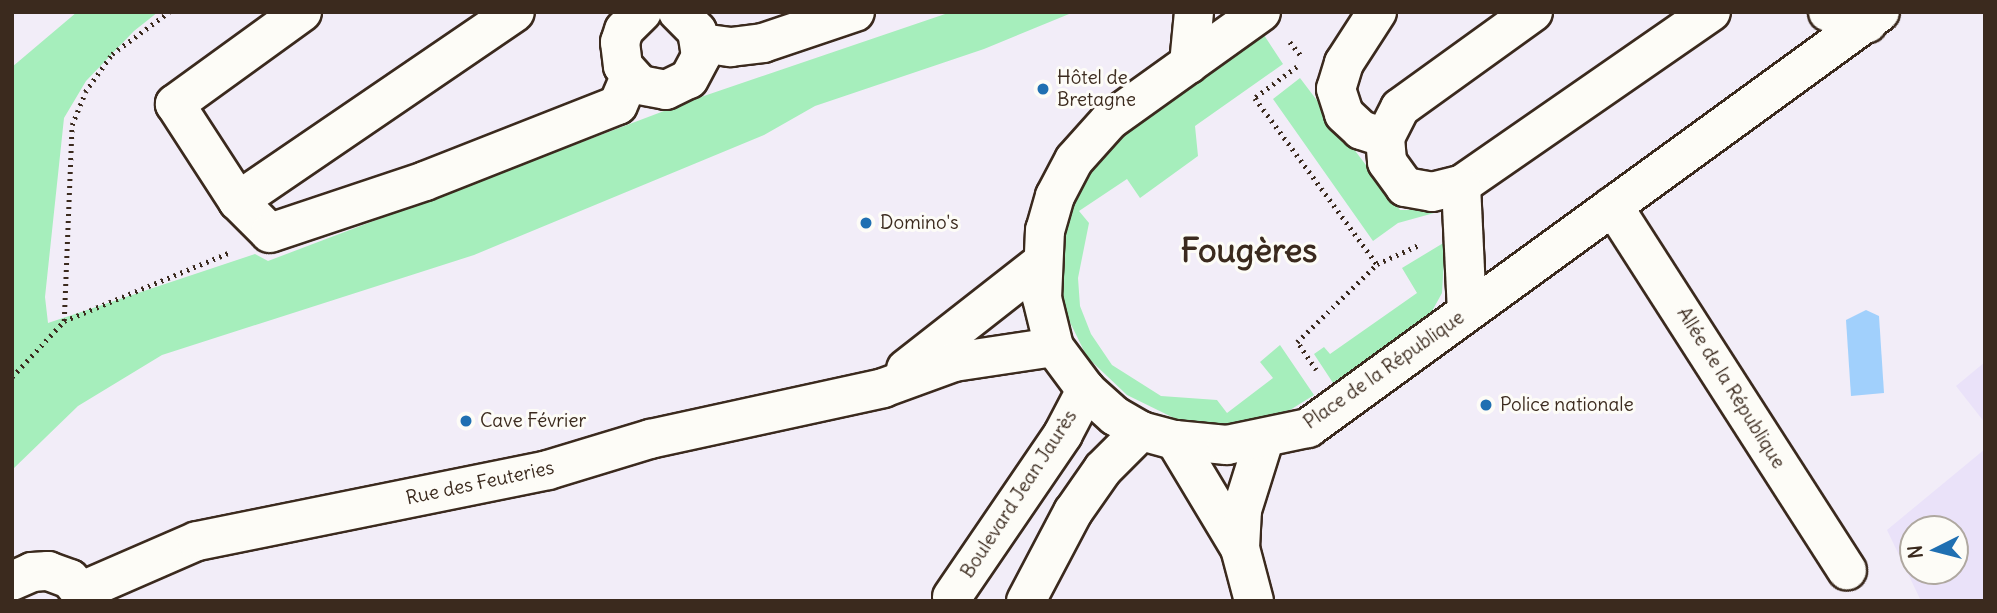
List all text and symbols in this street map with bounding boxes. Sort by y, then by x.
place label: Hôtel de Bretagne [1057,67,1136,111]
marker: Hôtel de Bretagne [1035,81,1051,97]
place label: Domino's [880,212,959,234]
marker: Domino's [858,215,874,231]
district label: Fougères [1181,231,1317,271]
street label: Allée de la République [1672,303,1790,473]
street label: Place de la République [1299,306,1469,434]
place label: Police nationale [1500,394,1634,416]
marker: Police nationale [1478,397,1494,413]
street label: Boulevard Jean Jaurès [956,406,1082,582]
place label: Cave Février [480,410,586,432]
marker: Cave Février [458,413,474,429]
street label: Rue des Feuteries [404,456,556,510]
north arrow [1899,515,1969,585]
text: N [1902,544,1928,560]

